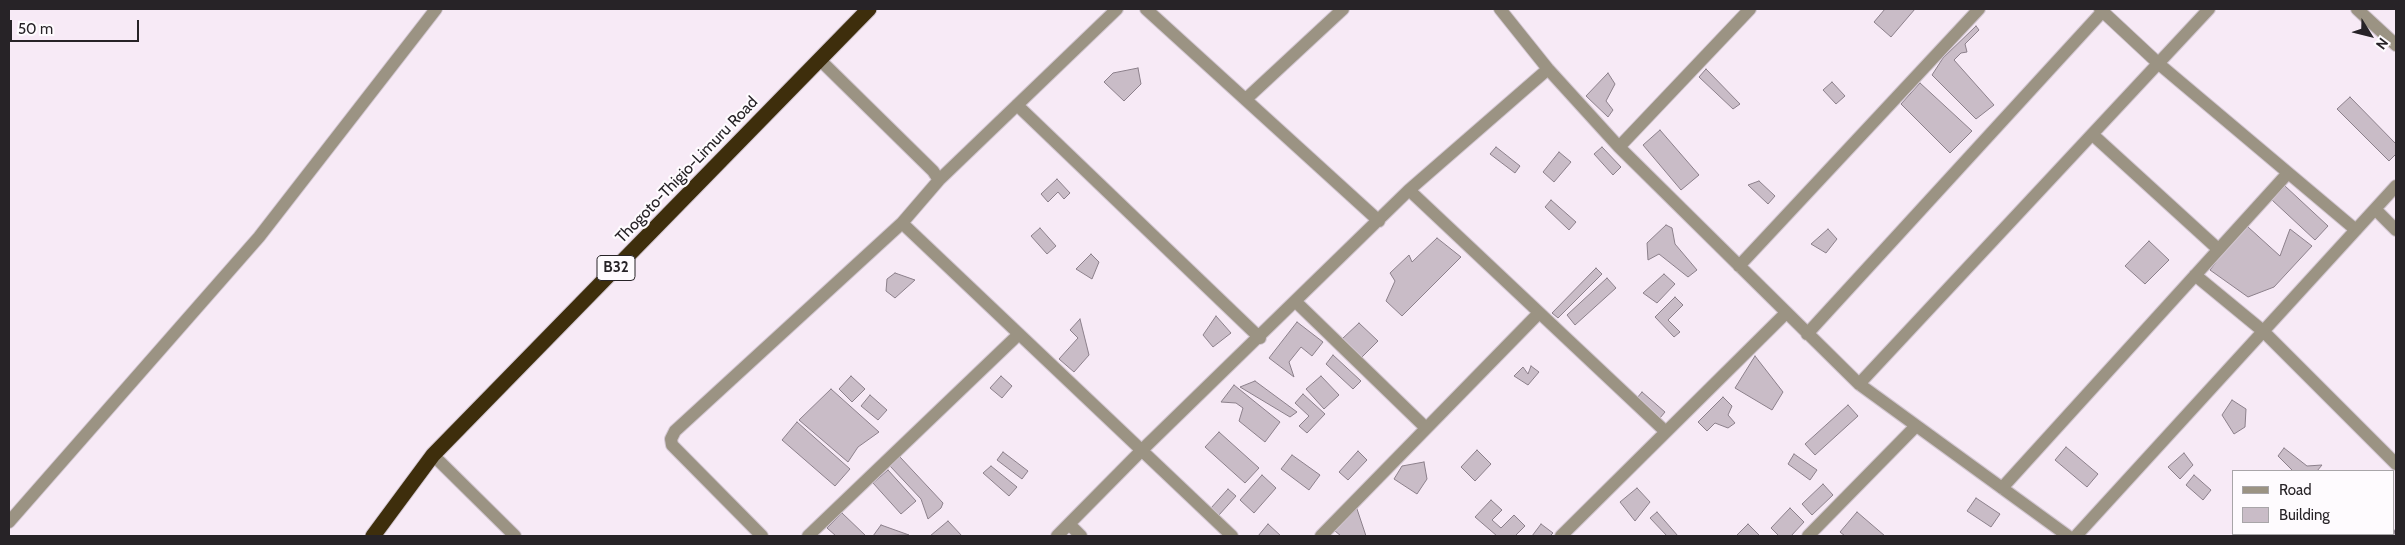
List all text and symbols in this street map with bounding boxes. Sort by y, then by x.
scale bar [12,10,141,42]
north arrow [2345,10,2395,60]
text: 50 m [18,20,53,38]
text: N [2372,35,2392,53]
street label: Thogoto-Thigio-Limuru Road [612,93,762,247]
road number: B32 [597,256,635,280]
legend [2232,470,2395,535]
text: Road [2279,481,2312,499]
text: Building [2279,506,2330,524]

